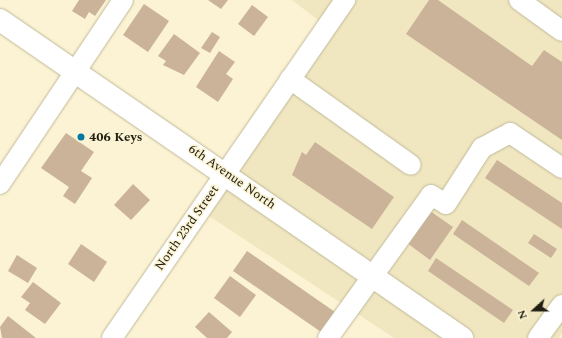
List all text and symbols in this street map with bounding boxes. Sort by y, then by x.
place label: 406 Keys [89,129,142,145]
marker: 406 Keys [76,132,86,142]
street label: 6th Avenue North [185,141,279,213]
street label: North 23rd Street [152,182,222,274]
north arrow [514,290,554,330]
text: N [513,307,532,322]

